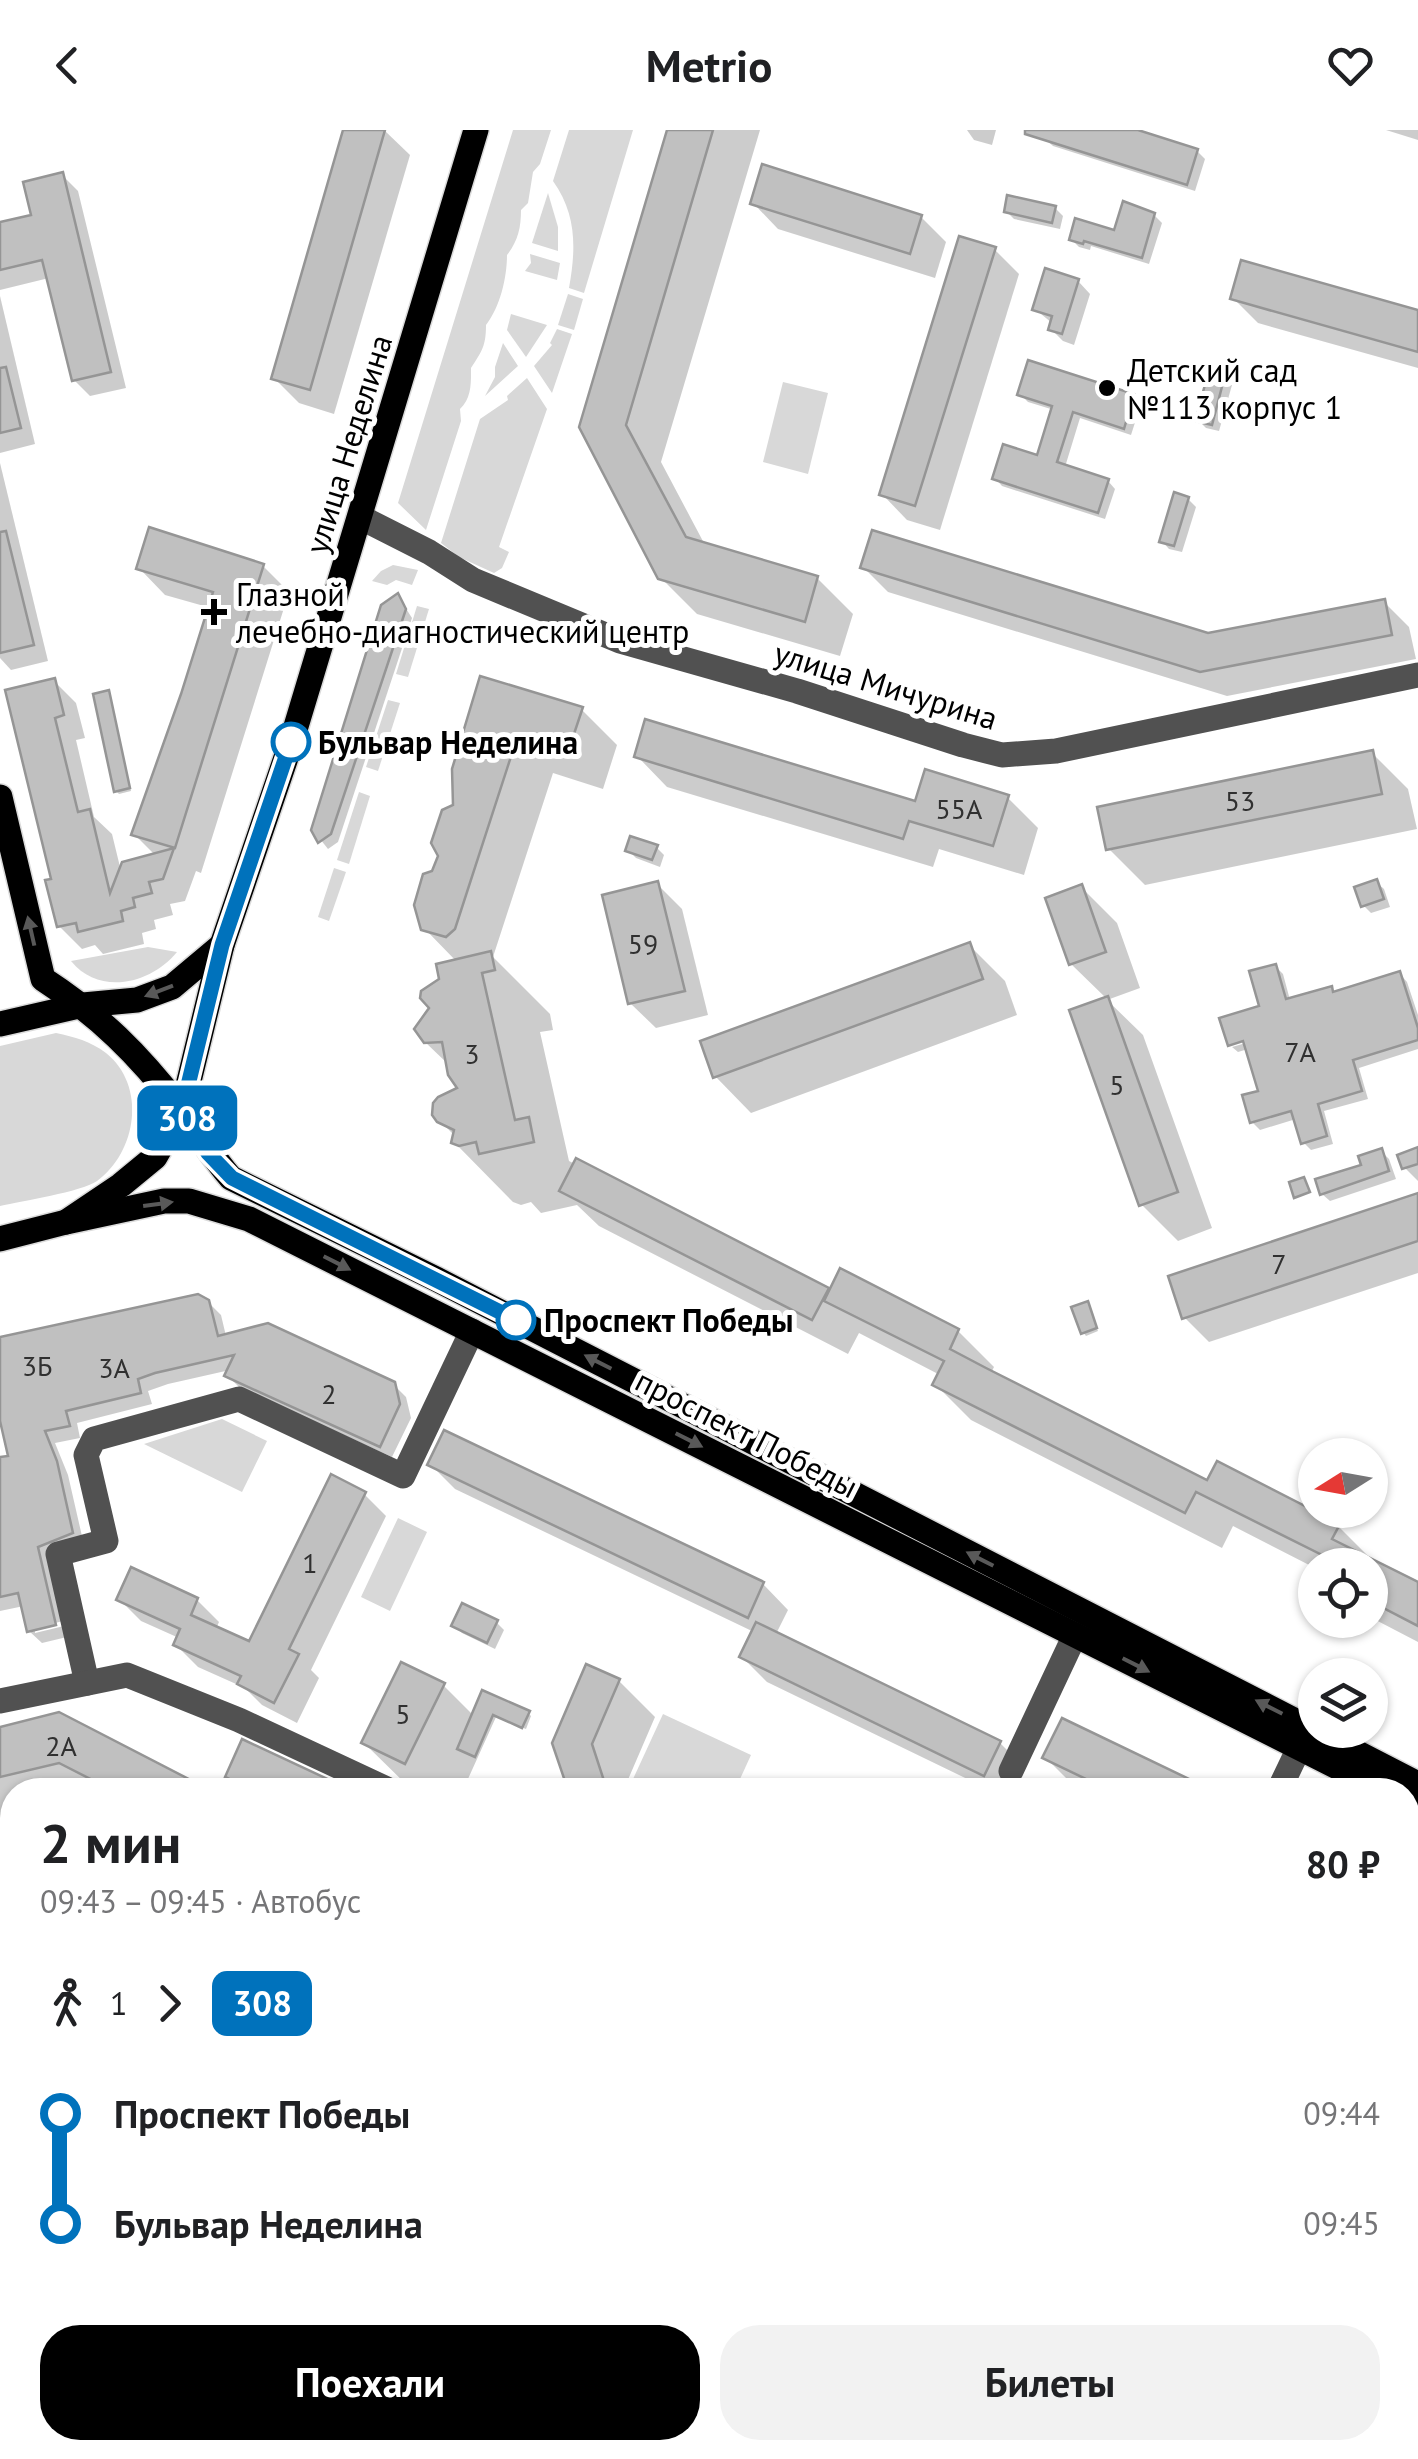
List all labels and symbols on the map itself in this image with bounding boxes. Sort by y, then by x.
street label: улица Неделина [295,329,401,559]
place label: Детский сад №113 корпус 1 [1127,349,1342,428]
marker: Детский сад №113 корпус 1 [1096,377,1118,399]
place label: Глазной лечебно-диагностический центр [235,573,689,652]
marker: Глазной лечебно-диагностический центр [201,599,227,625]
street label: улица Мичурина [769,631,1003,739]
place label: Бульвар Неделина [318,721,578,763]
marker: Бульвар Неделина [272,723,310,761]
house number: 53 [1225,782,1255,819]
house number: 55А [936,790,983,827]
one-way arrow [23,915,39,946]
house number: 59 [628,925,658,962]
one-way arrow [144,983,174,999]
house number: 7А [1284,1033,1316,1070]
house number: 3 [464,1035,480,1072]
house number: 5 [1109,1066,1125,1103]
line badge: 308 [130,1086,244,1150]
one-way arrow [143,1195,174,1211]
house number: 7 [1271,1245,1287,1282]
one-way arrow [322,1254,351,1271]
place label: Проспект Победы [544,1299,794,1341]
marker: Проспект Победы [497,1301,535,1339]
house number: 3Б [22,1347,52,1384]
house number: 3А [98,1349,130,1386]
one-way arrow [583,1354,612,1371]
street label: проспект Победы [629,1359,865,1507]
house number: 2 [321,1375,337,1412]
one-way arrow [675,1432,704,1449]
north arrow [1298,1438,1388,1528]
house number: 1 [302,1544,318,1581]
one-way arrow [965,1551,994,1568]
one-way arrow [1122,1656,1151,1673]
house number: 5 [395,1695,411,1732]
one-way arrow [1254,1699,1283,1716]
house number: 2А [45,1727,77,1764]

